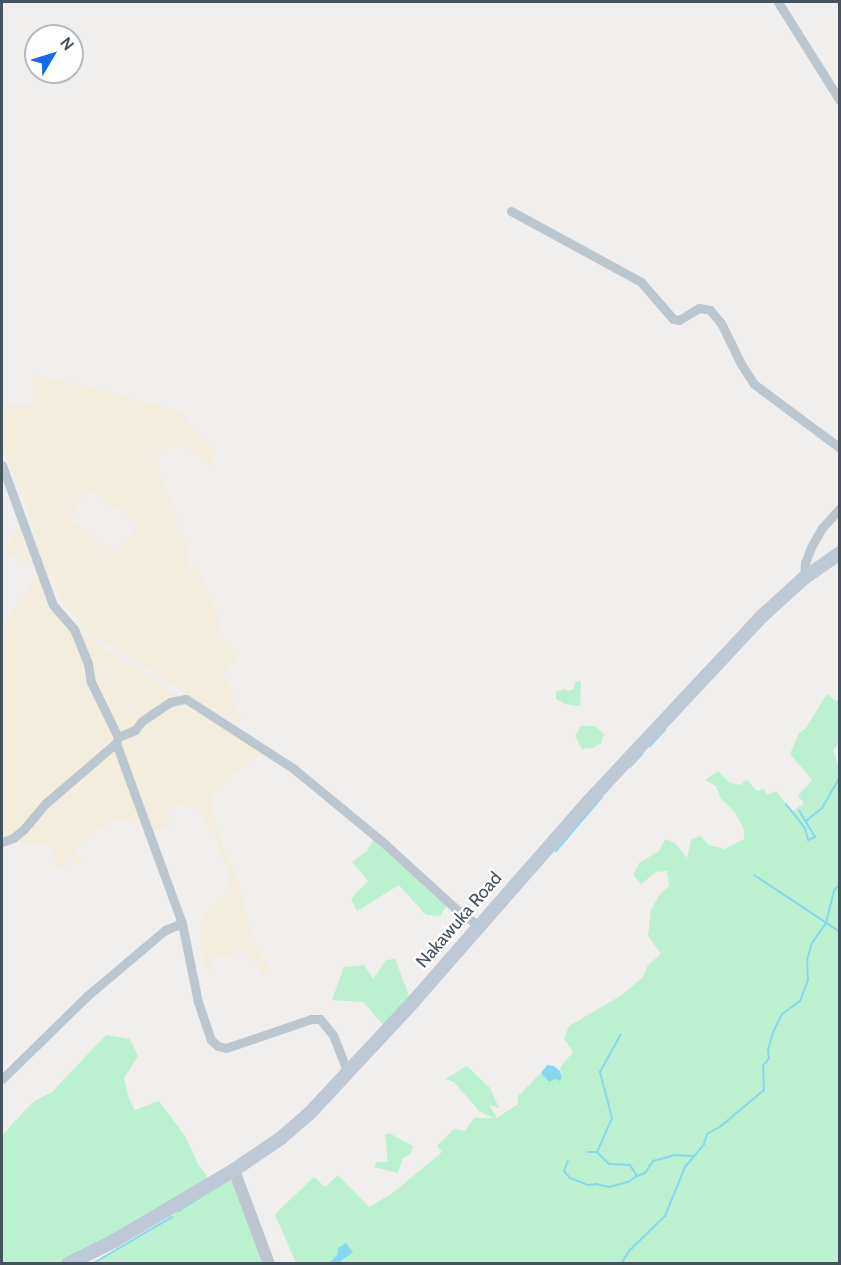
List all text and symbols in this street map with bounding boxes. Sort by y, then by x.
north arrow [24,24,84,84]
text: N [56,34,78,54]
street label: Nakawuka Road [412,868,506,972]

